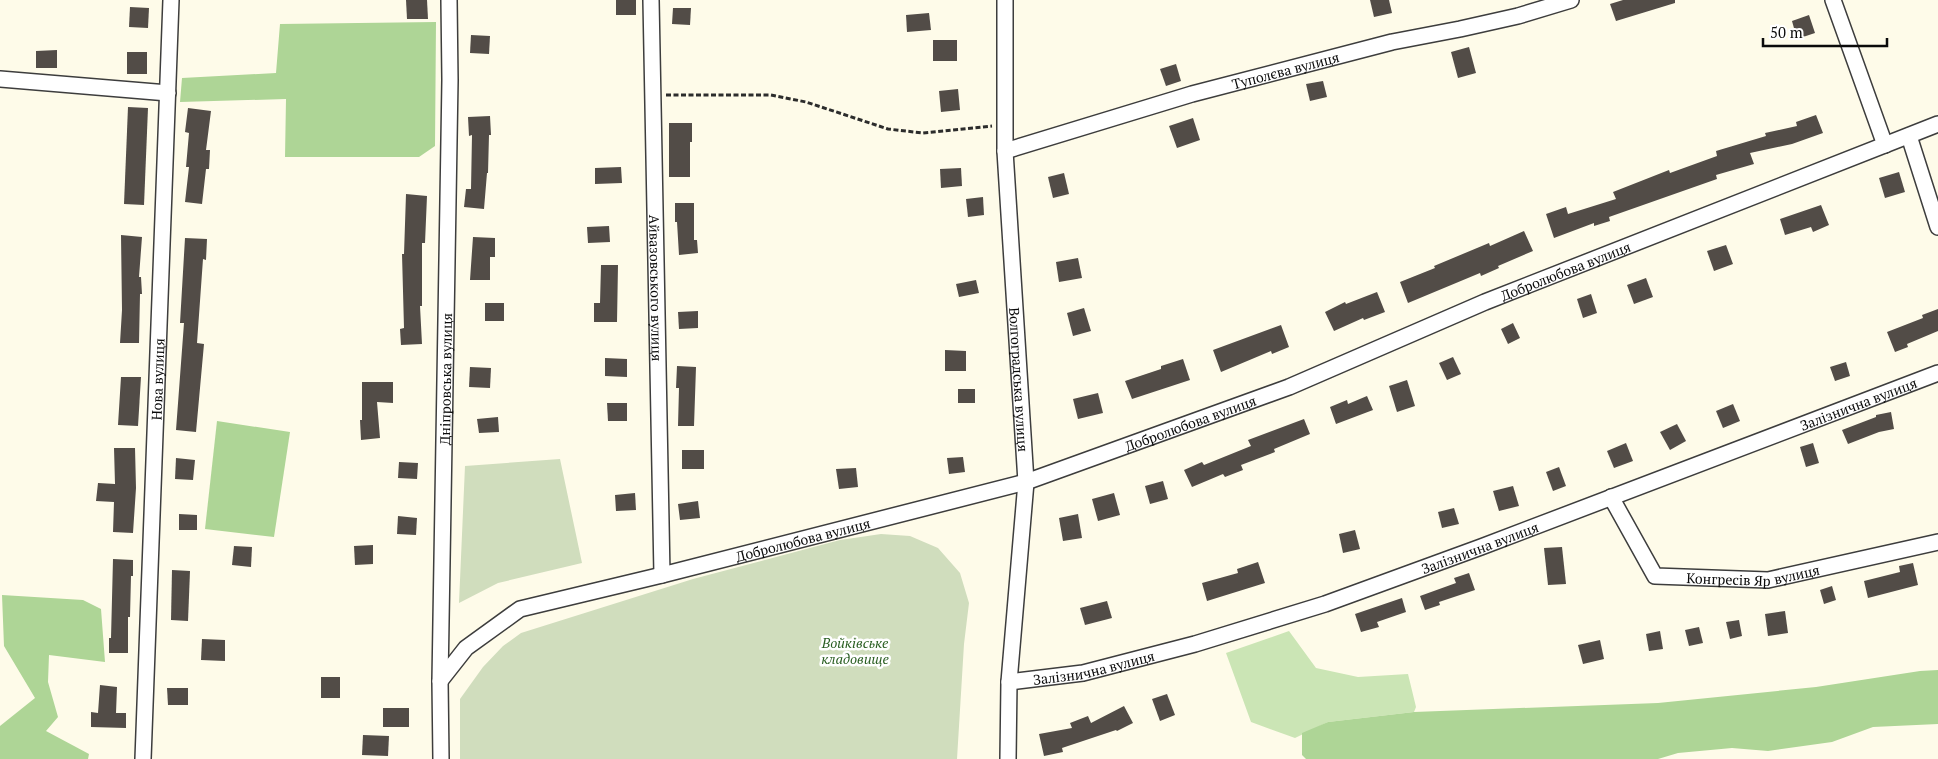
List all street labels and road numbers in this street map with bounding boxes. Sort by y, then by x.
street label: Туполєва вулиця [1230,47,1341,93]
street label: Айвазовського вулиця [646,214,667,362]
street label: Добролюбова вулиця [1498,236,1633,305]
street label: Волгоградська вулиця [1005,307,1034,452]
street label: Дніпровська вулиця [434,313,456,445]
street label: Нова вулиця [146,338,168,421]
street label: Залізнична вулиця [1797,372,1919,434]
street label: Добролюбова вулиця [1122,390,1259,455]
street label: Добролюбова вулиця [734,513,872,565]
street label: Залізнична вулиця [1418,517,1541,578]
street label: Конгресів Яр вулиця [1686,559,1821,590]
street label: Залізнична вулиця [1032,645,1156,689]

